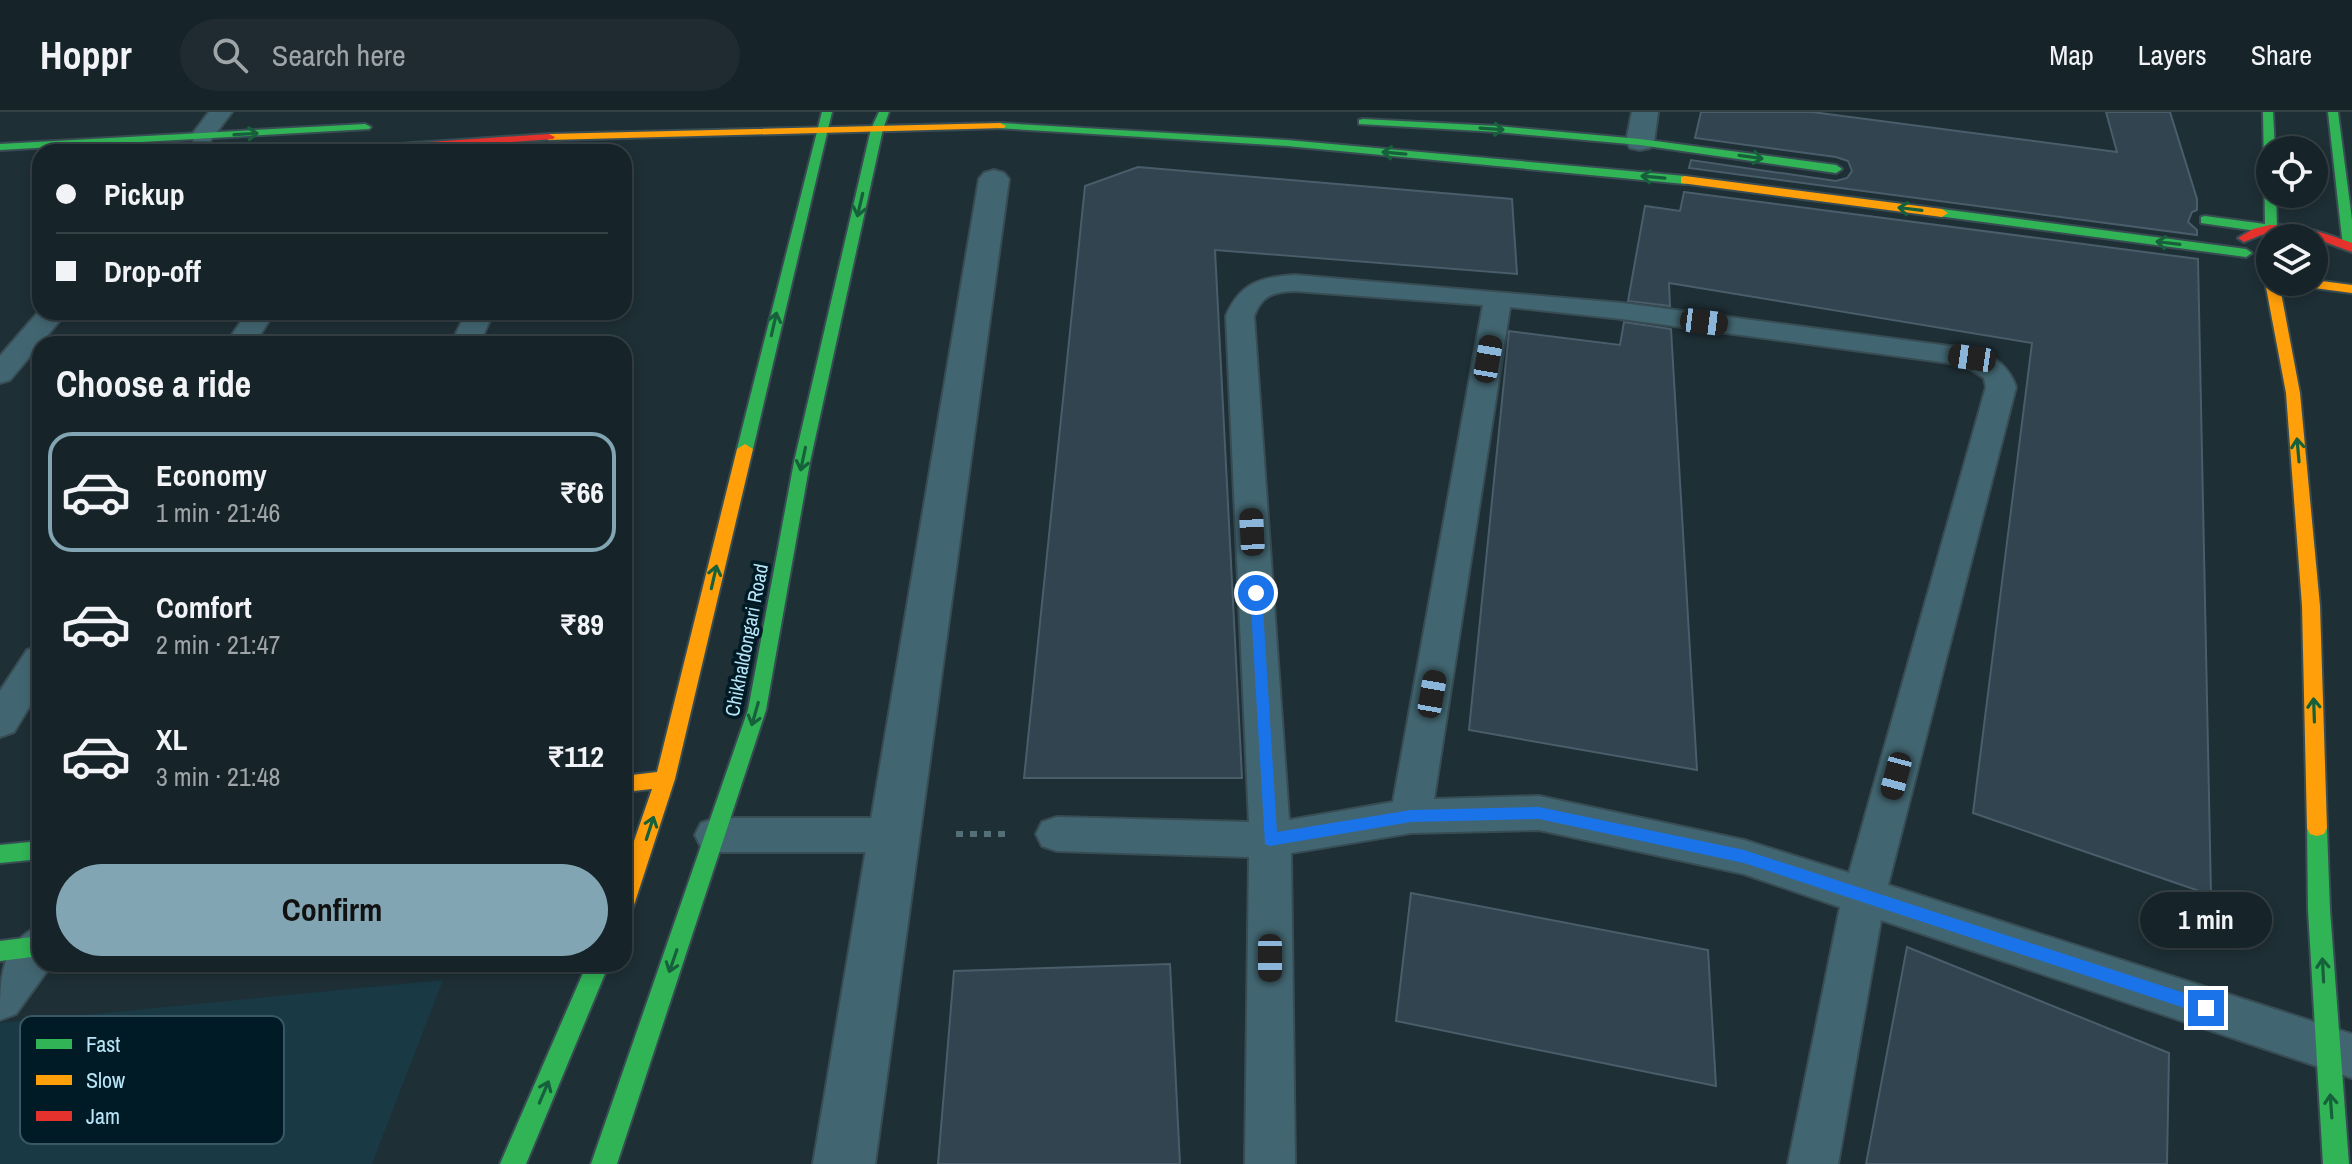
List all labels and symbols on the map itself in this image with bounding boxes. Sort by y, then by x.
one-way arrow [1478,121,1505,136]
one-way arrow [232,126,259,141]
one-way arrow [1381,145,1408,160]
one-way arrow [1738,150,1763,165]
one-way arrow [1640,169,1667,184]
one-way arrow [851,192,866,217]
one-way arrow [1898,202,1924,217]
one-way arrow [2156,235,2181,250]
car [1679,307,1729,337]
one-way arrow [768,311,783,337]
car [1472,333,1504,385]
car [1947,343,1997,373]
one-way arrow [2290,437,2305,464]
one-way arrow [794,445,809,471]
car [1239,507,1265,557]
street label: Chikhaldongari Road [718,561,774,719]
one-way arrow [707,564,722,590]
route start [1238,575,1274,611]
car [1416,668,1448,720]
one-way arrow [2306,697,2321,724]
one-way arrow [747,701,762,727]
car [1878,750,1914,802]
one-way arrow [643,816,658,842]
callout: 1 min [2140,892,2272,948]
car [1258,934,1282,982]
one-way arrow [665,948,680,973]
one-way arrow [2315,957,2330,984]
route end [2188,990,2224,1026]
legend [20,1016,284,1144]
text: Fast [86,1029,120,1059]
text: Slow [86,1065,125,1095]
one-way arrow [537,1080,552,1105]
one-way arrow [2323,1093,2338,1120]
text: Jam [86,1101,120,1131]

